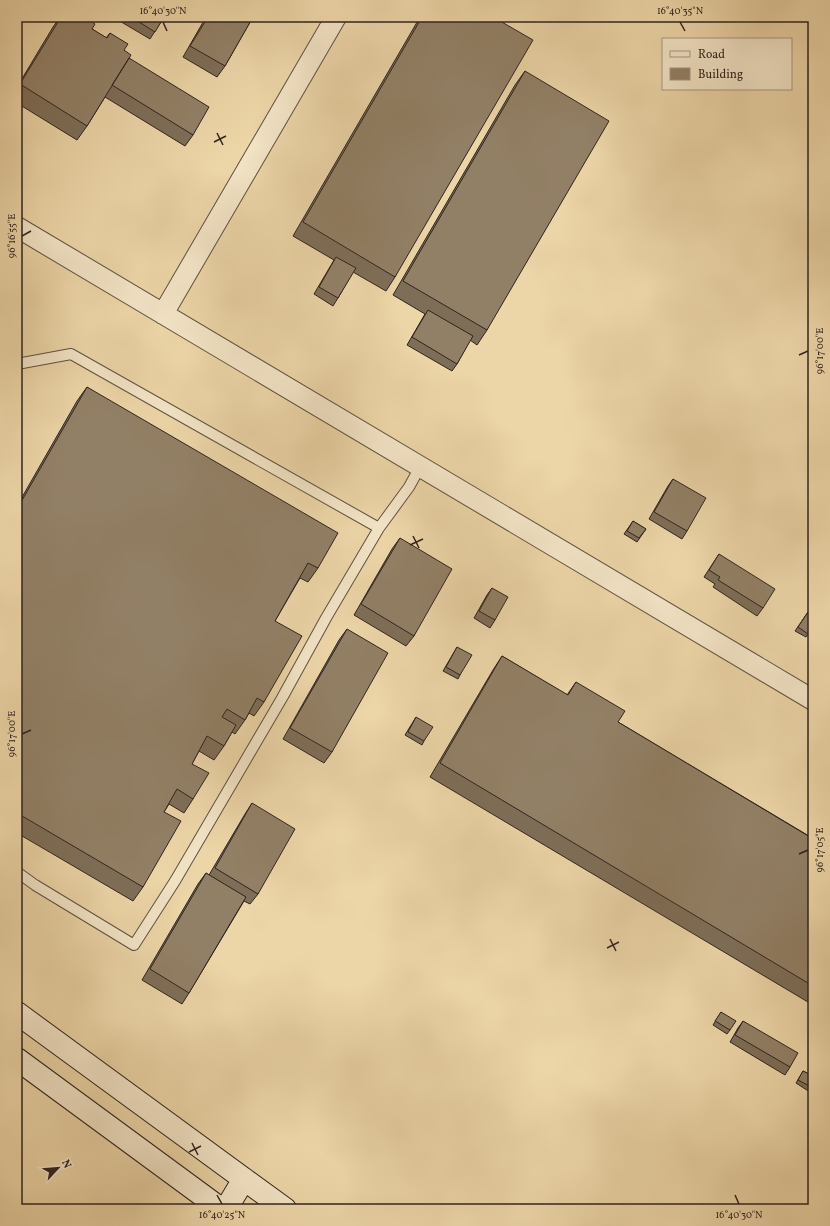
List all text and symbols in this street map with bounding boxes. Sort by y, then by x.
text: 16°40'30"N [139,4,187,18]
text: 16°40'35"N [657,4,704,18]
legend [662,38,792,90]
text: Road [698,47,725,63]
text: Building [698,67,743,83]
text: 96°16'55"E [5,214,19,258]
text: 96°17'00"E [813,328,827,374]
text: 96°17'00"E [5,711,19,757]
text: 96°17'05"E [813,827,827,873]
north arrow [38,1148,78,1188]
text: N [57,1157,74,1171]
text: 16°40'25"N [199,1208,246,1222]
text: 16°40'30"N [715,1208,763,1222]

